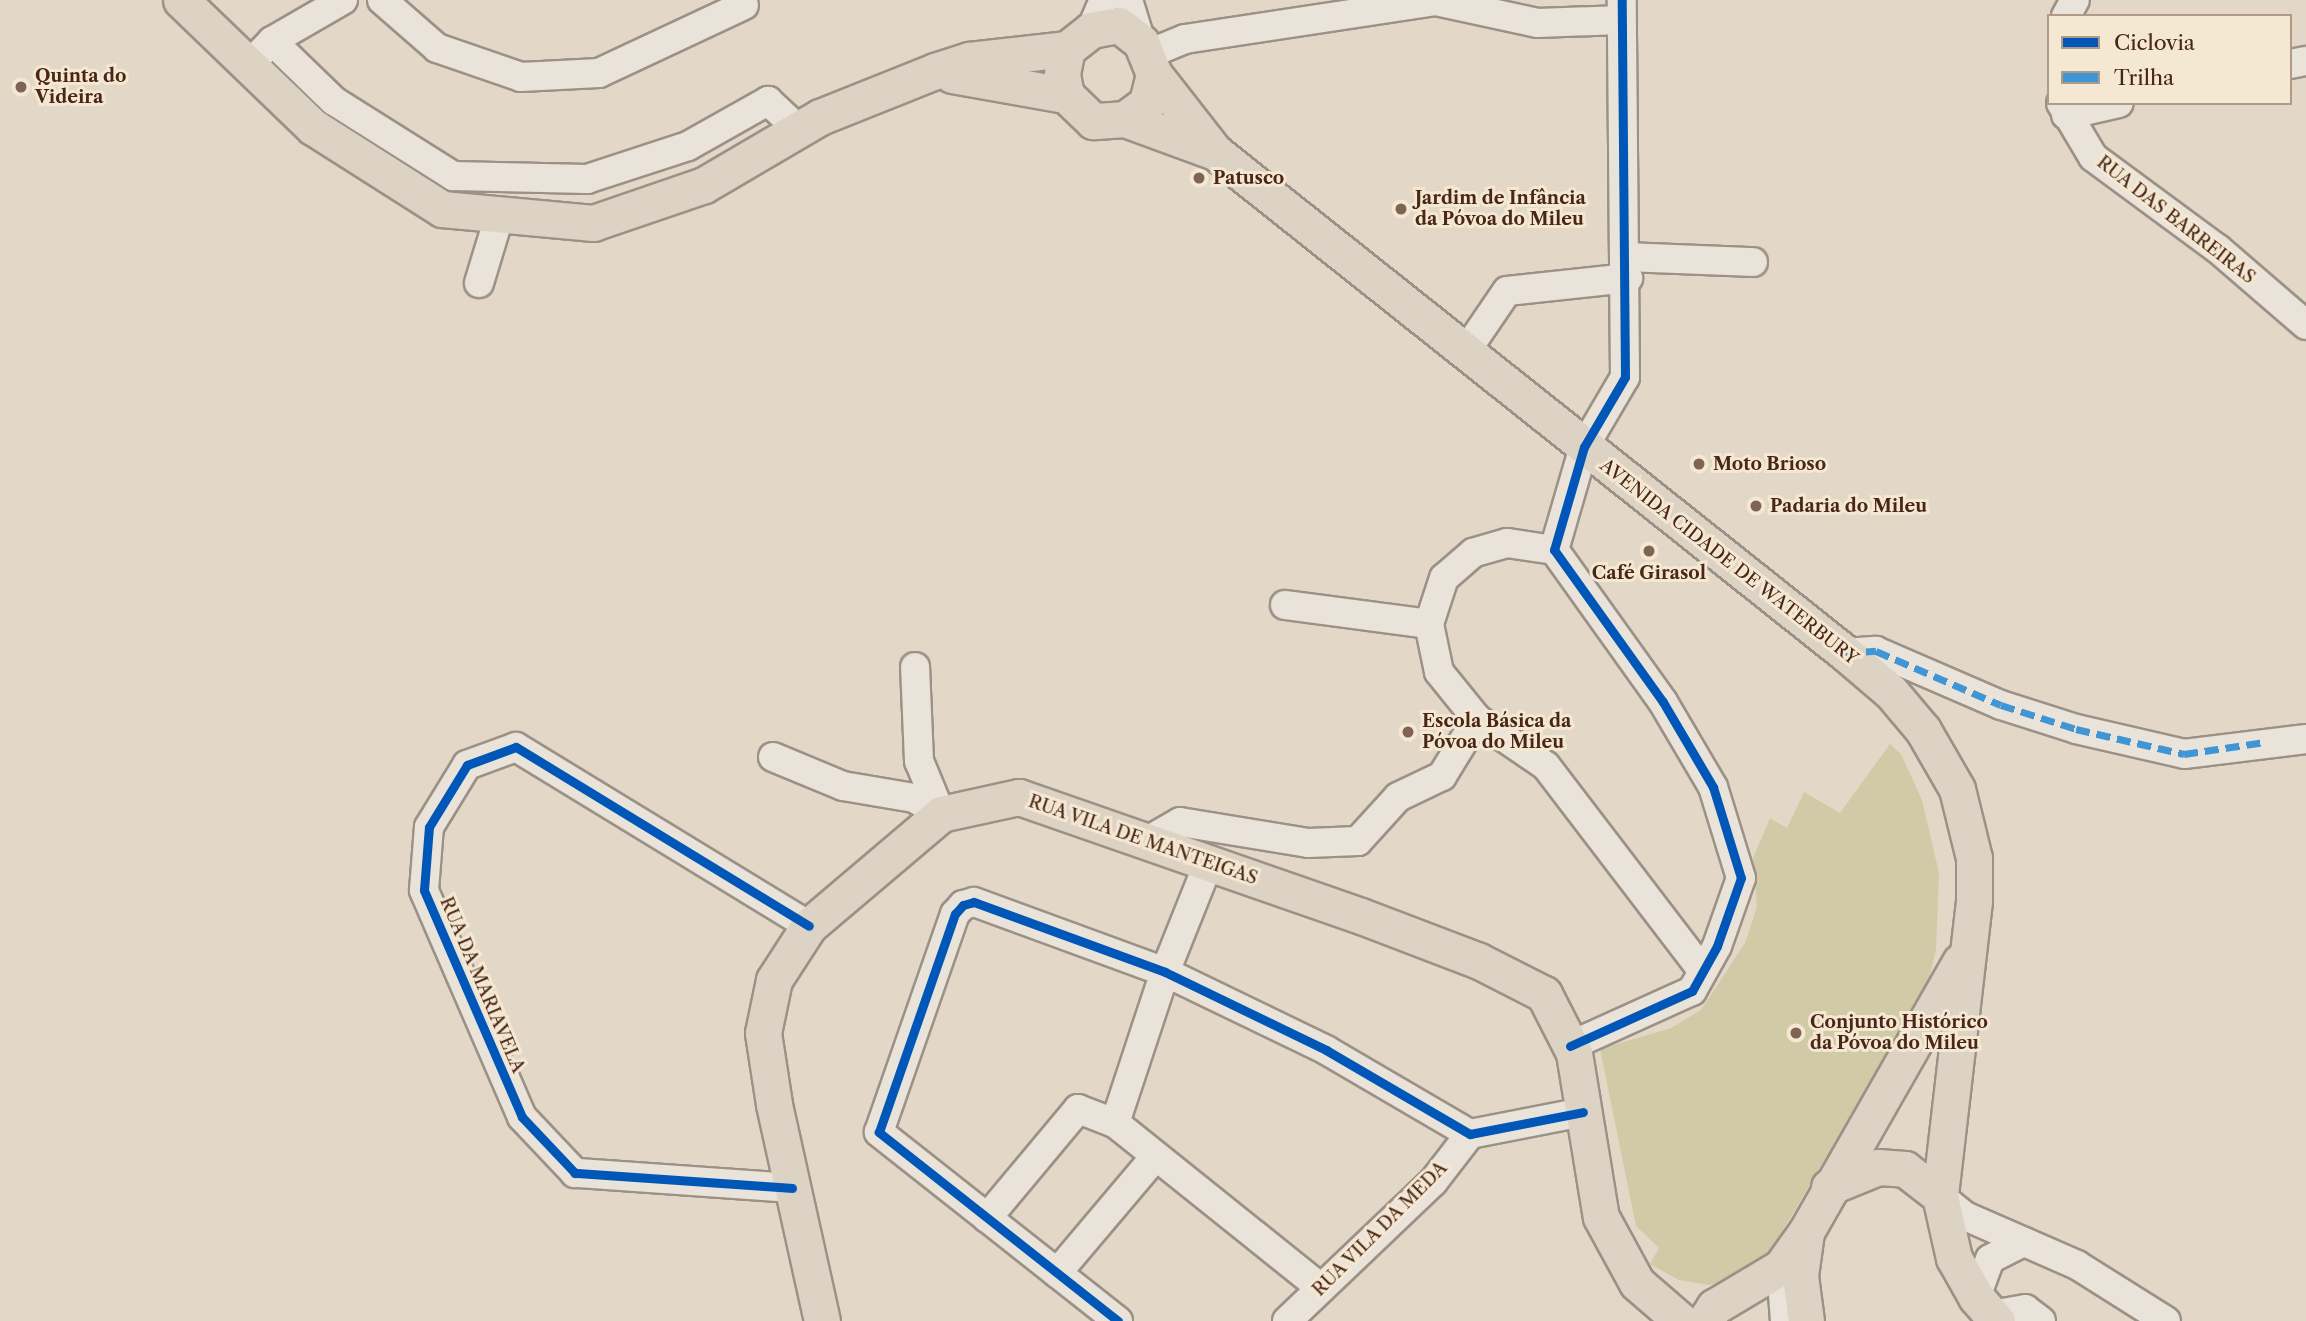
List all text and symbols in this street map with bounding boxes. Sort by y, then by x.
legend [2047,14,2292,105]
text: Ciclovia [2114,30,2195,55]
text: Trilha [2114,65,2174,90]
place label: Quinta do Videira [35,66,127,108]
marker: Quinta do Videira [13,79,29,95]
street label: RUA DAS BARREIRAS [2092,151,2260,289]
place label: Patusco [1213,167,1284,189]
marker: Patusco [1191,170,1207,186]
place label: Jardim de Infância da Póvoa do Mileu [1415,188,1586,230]
marker: Jardim de Infância da Póvoa do Mileu [1393,201,1409,217]
place label: Moto Brioso [1713,453,1826,475]
street label: AVENIDA CIDADE DE WATERBURY [1595,454,1863,670]
marker: Moto Brioso [1691,456,1707,472]
place label: Padaria do Mileu [1770,495,1927,517]
marker: Padaria do Mileu [1748,498,1764,514]
marker: Café Girasol [1641,543,1657,559]
place label: Café Girasol [1592,562,1706,584]
place label: Escola Básica da Póvoa do Mileu [1422,711,1572,754]
marker: Escola Básica da Póvoa do Mileu [1400,724,1416,740]
street label: RUA VILA DE MANTEIGAS [1025,790,1261,890]
street label: RUA DA MARIAVELA [435,893,529,1077]
place label: Conjunto Histórico da Póvoa do Mileu [1810,1012,1988,1054]
marker: Conjunto Histórico da Póvoa do Mileu [1788,1025,1804,1041]
street label: RUA VILA DA MEDA [1307,1156,1453,1302]

